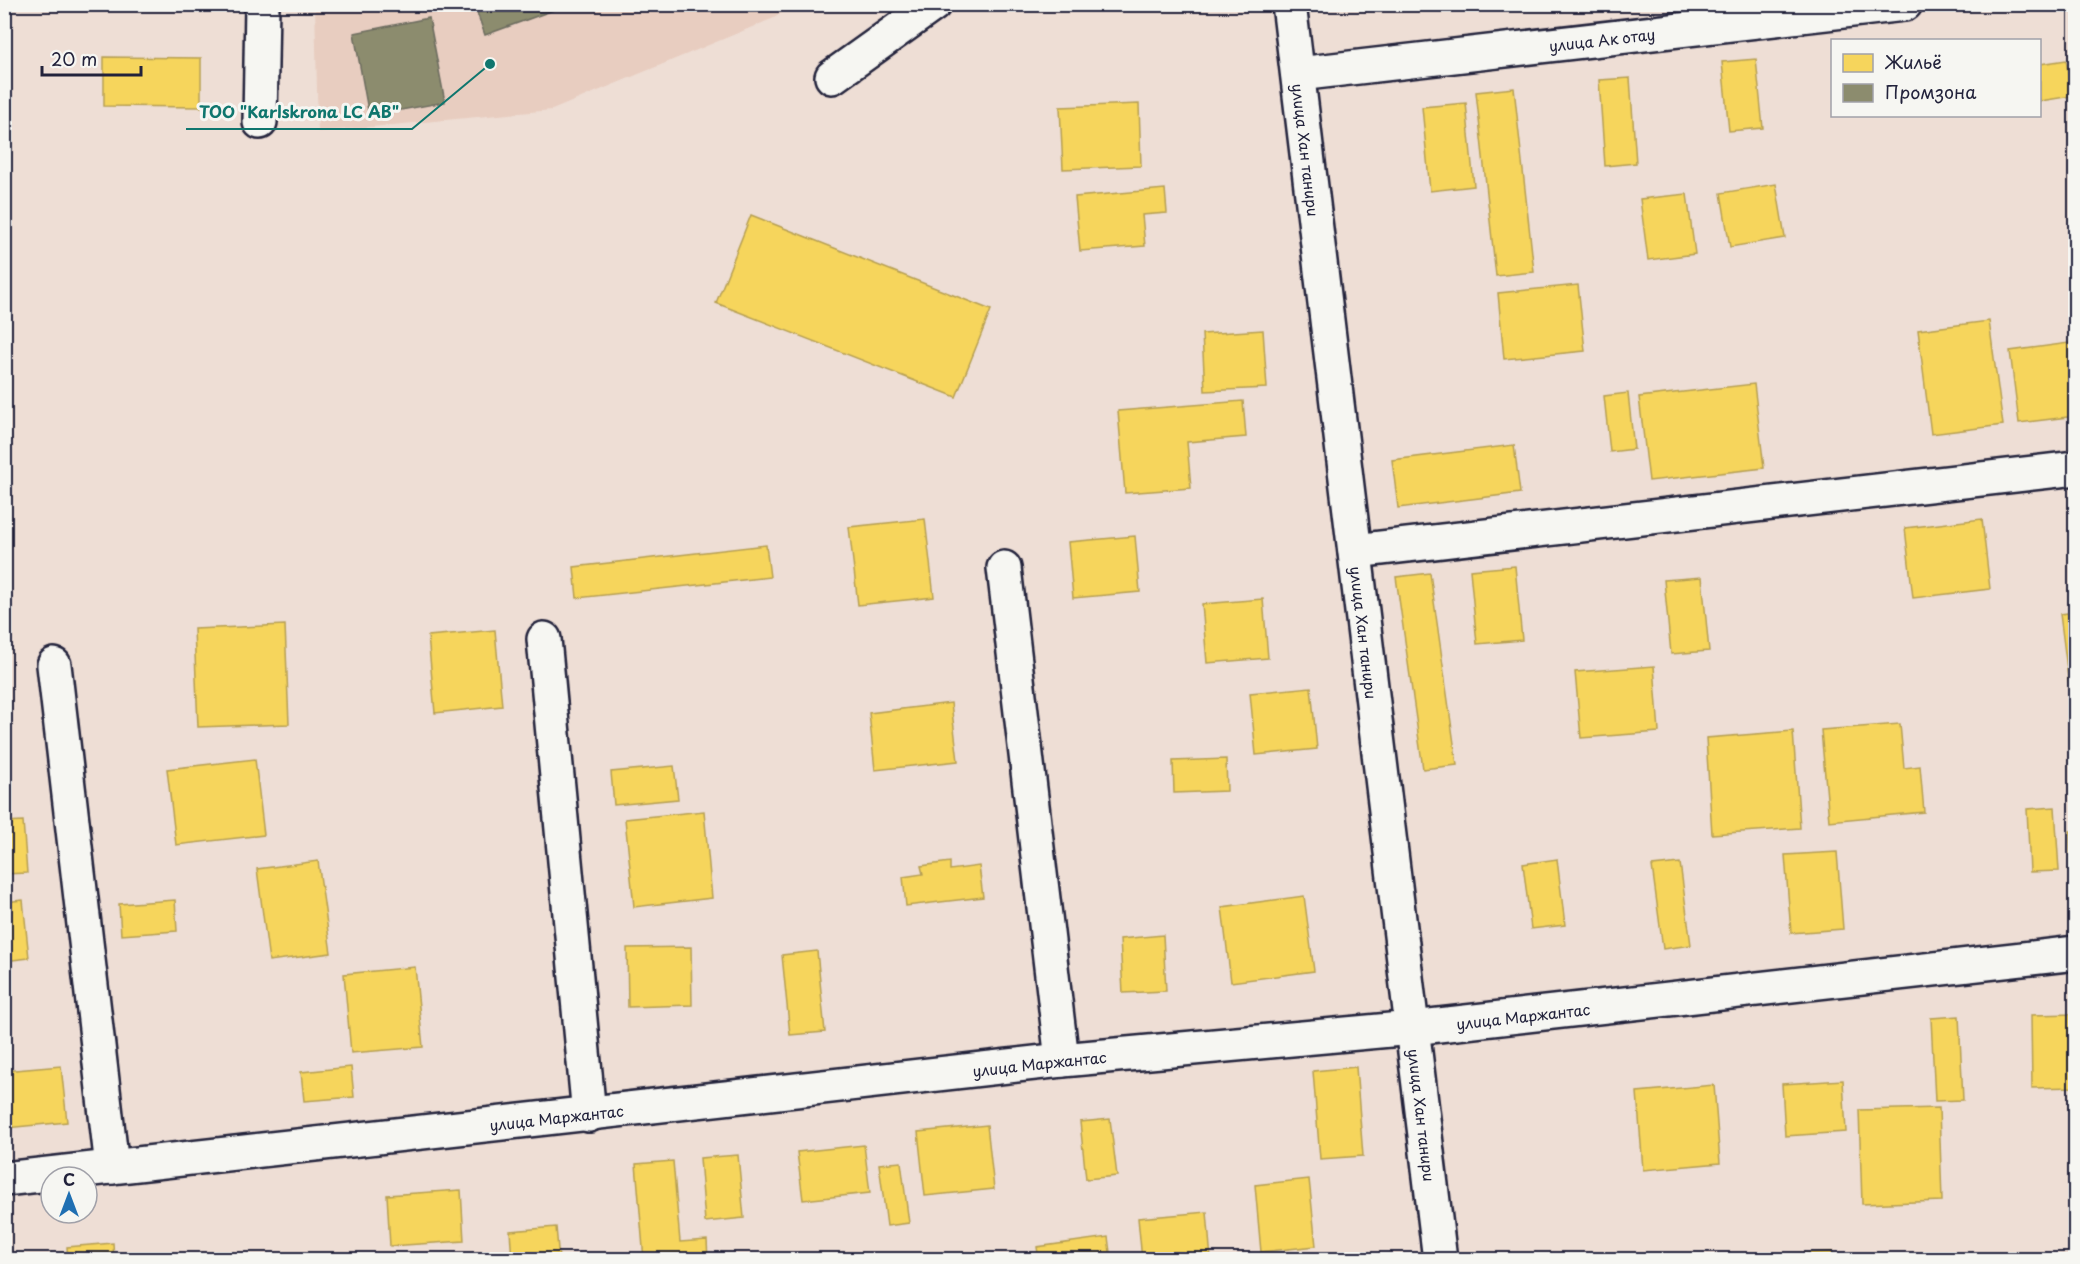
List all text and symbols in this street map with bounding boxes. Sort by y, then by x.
street label: улица Ак отау [1548,21,1656,56]
scale bar [42,39,141,77]
legend [1831,39,2041,117]
text: 20 m [51,45,97,72]
text: Жильё [1884,48,1942,75]
text: Промзона [1885,78,1977,105]
street label: улица Хан танири [1287,82,1326,218]
callout: ТОО "Karlskrona LC AB" [186,95,412,129]
text: ТОО "Karlskrona LC AB" [199,99,399,123]
street label: улица Хан танири [1345,565,1384,700]
street label: улица Маржантас [1455,996,1592,1034]
street label: улица Маржантас [971,1044,1108,1081]
street label: улица Хан танири [1403,1047,1442,1183]
street label: улица Маржантас [488,1098,625,1136]
north arrow [39,1165,99,1225]
text: С [63,1167,75,1191]

